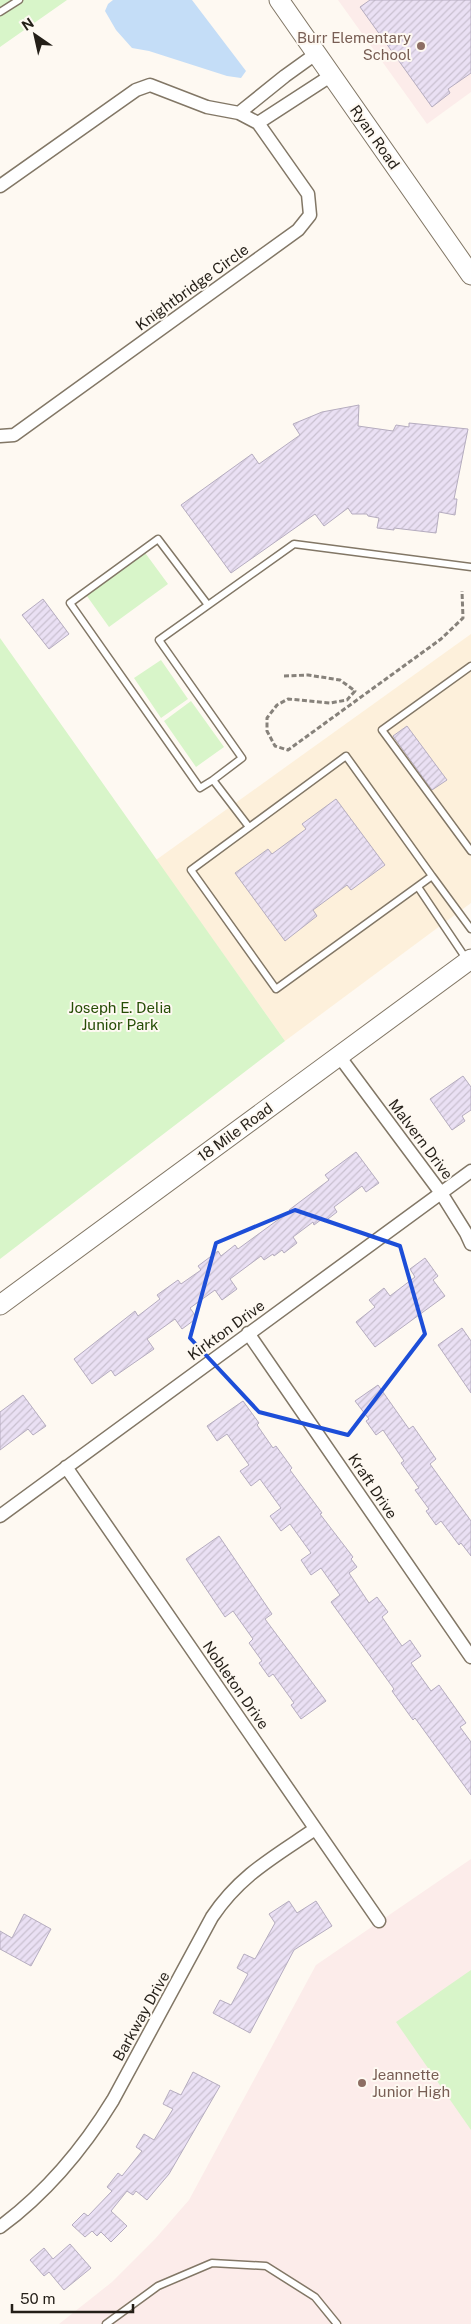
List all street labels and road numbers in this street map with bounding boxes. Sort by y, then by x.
street label: Ryan Road [347,102,403,172]
street label: Knightbridge Circle [132,240,252,334]
street label: Malvern Drive [385,1096,457,1182]
street label: 18 Mile Road [194,1099,276,1165]
street label: Kirkton Drive [184,1297,268,1363]
street label: Kraft Drive [345,1450,401,1522]
street label: Nobleton Drive [199,1638,273,1732]
street label: Barkway Drive [109,1968,173,2064]

